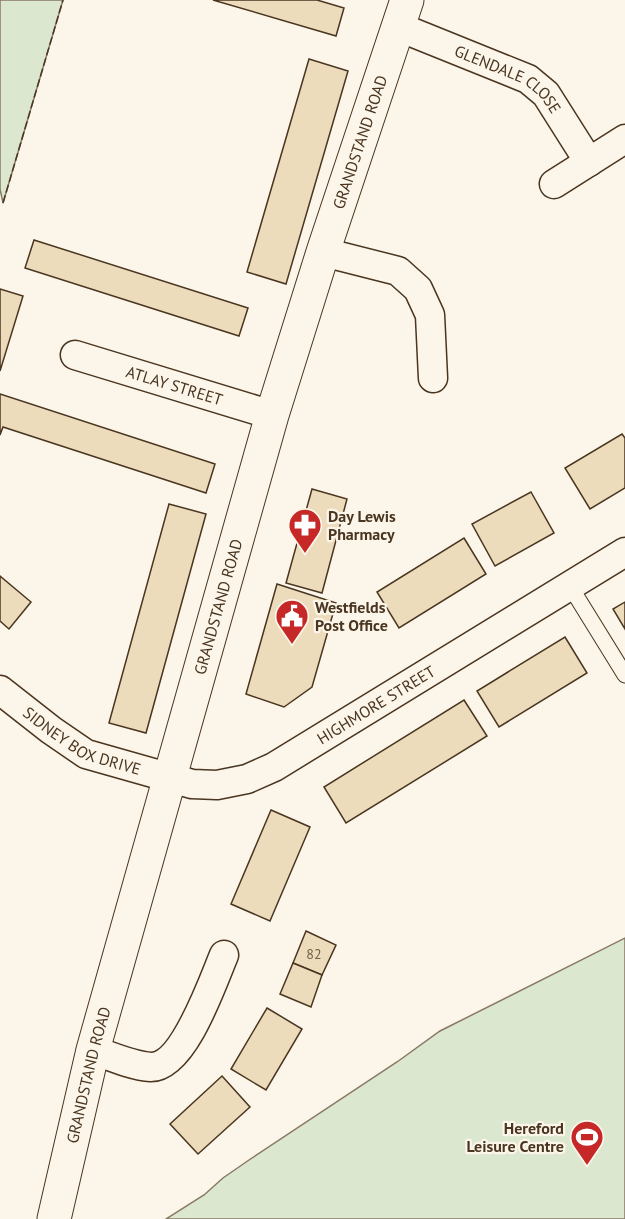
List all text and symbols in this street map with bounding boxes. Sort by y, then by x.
street label: GLENDALE CLOSE [452,40,566,117]
street label: GRANDSTAND ROAD [328,72,391,211]
street label: ATLAY STREET [124,361,225,409]
place label: Day Lewis Pharmacy [328,506,396,544]
pharmacy icon: Day Lewis Pharmacy [287,507,323,554]
street label: GRANDSTAND ROAD [189,537,247,677]
place label: Westfields Post Office [315,597,388,635]
public building icon: Westfields Post Office [274,598,310,645]
street label: HIGHMORE STREET [313,661,439,748]
street label: SIDNEY BOX DRIVE [19,702,143,779]
house number: 82 [306,945,322,963]
street label: GRANDSTAND ROAD [62,1004,115,1145]
place label: Hereford Leisure Centre [466,1118,564,1156]
sports icon: Hereford Leisure Centre [569,1119,605,1166]

